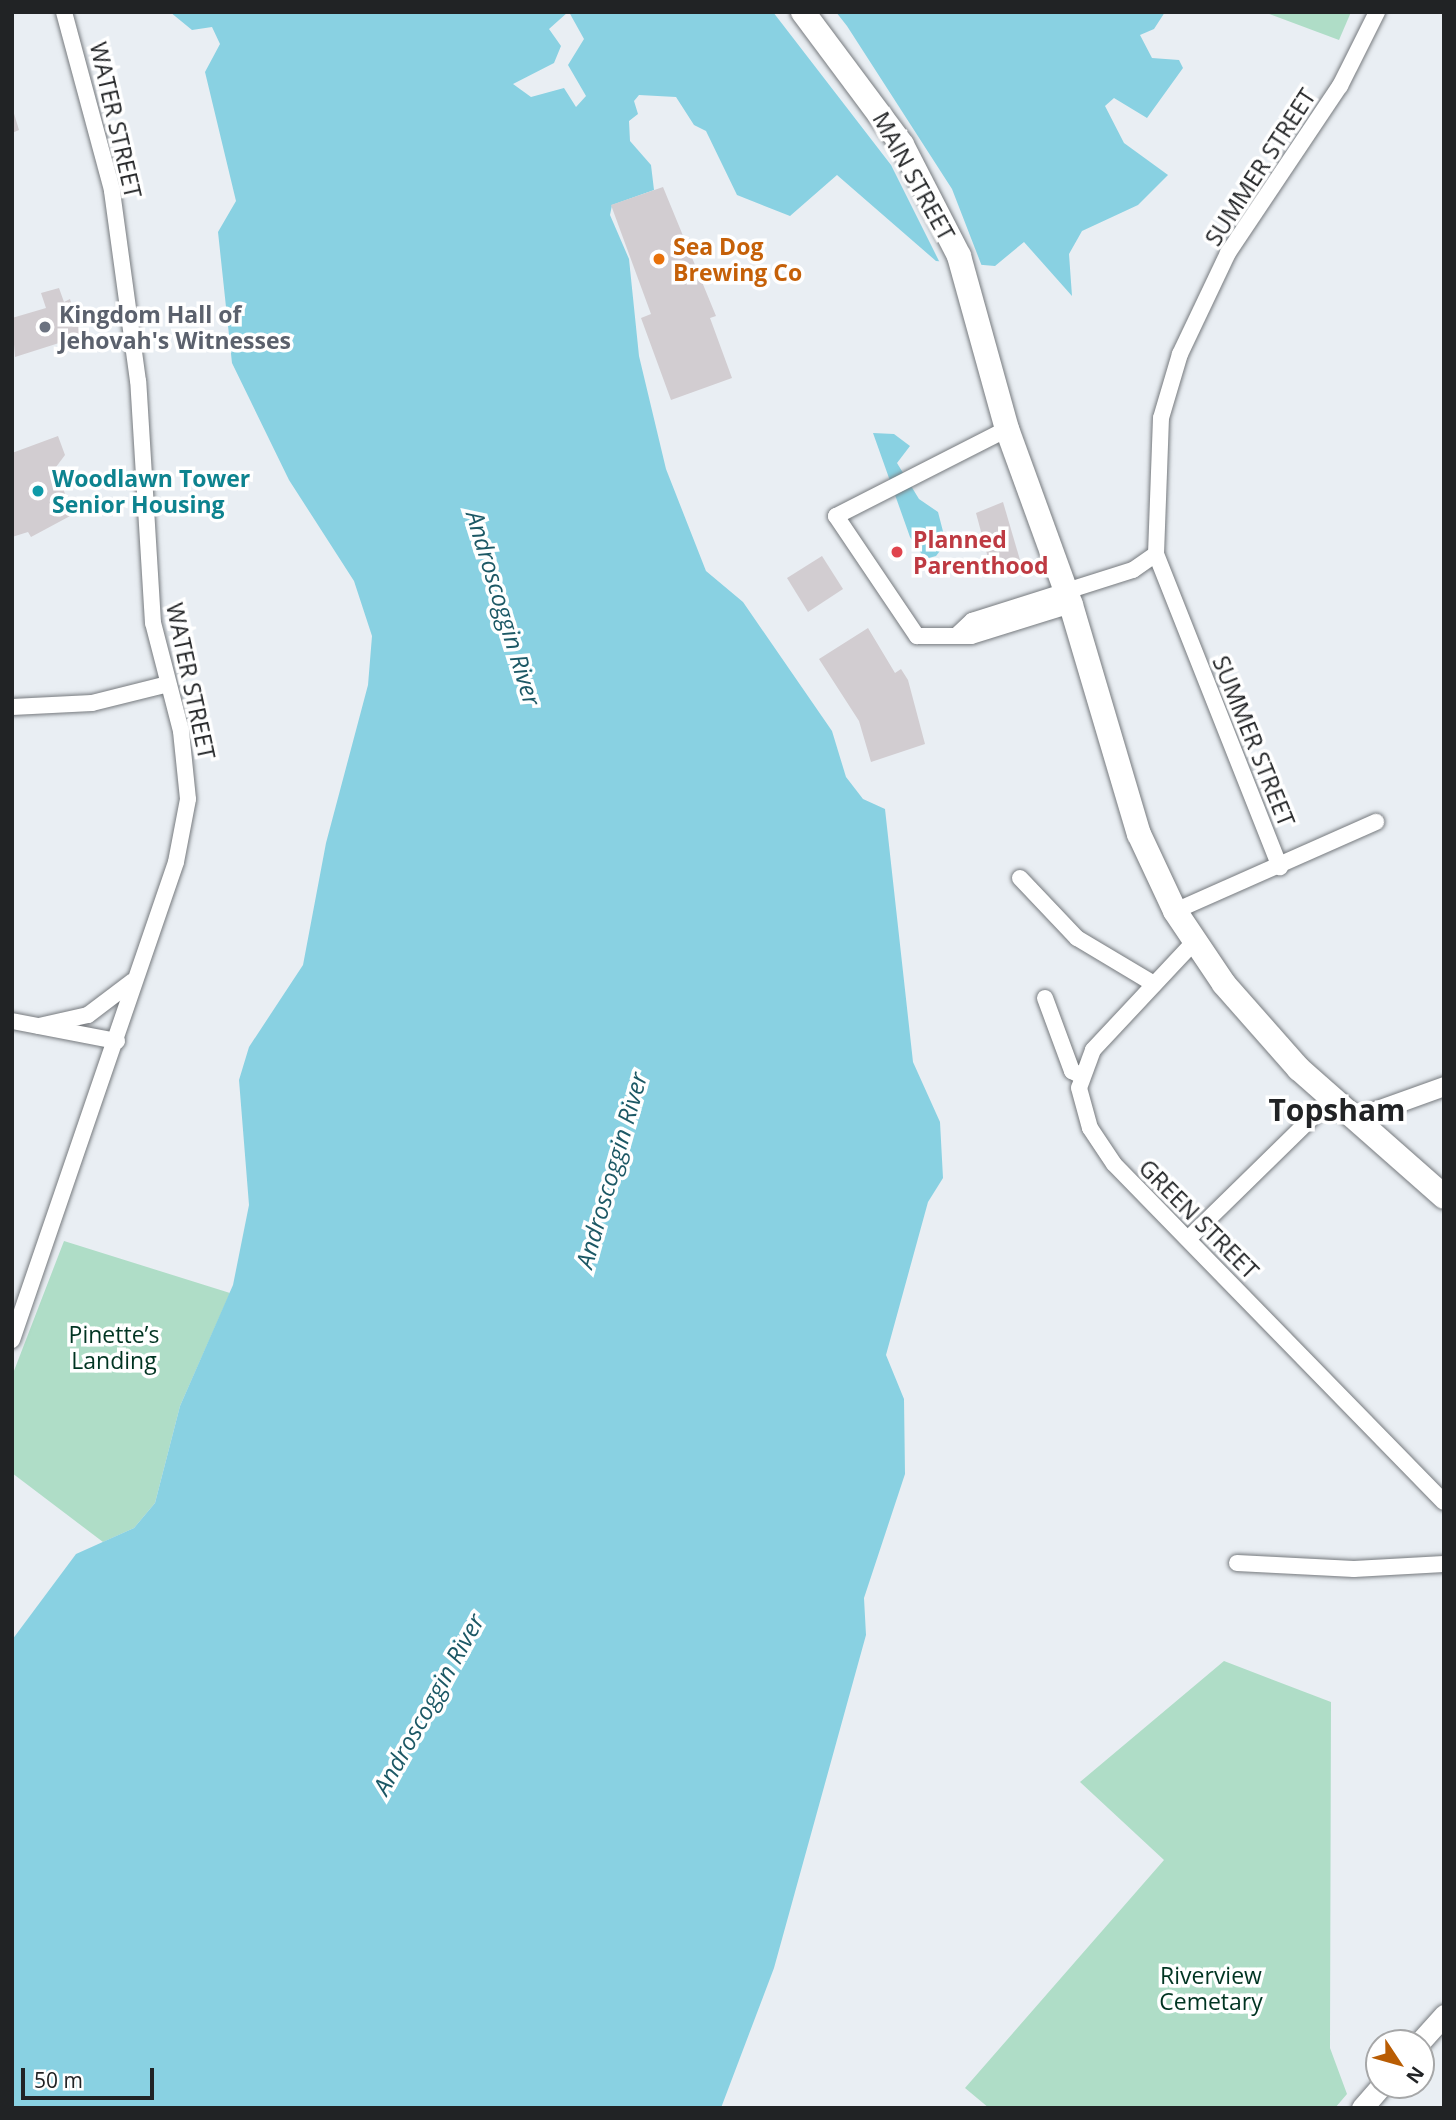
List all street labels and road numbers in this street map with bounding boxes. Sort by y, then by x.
street label: WATER STREET [85,39,147,201]
street label: SUMMER STREET [1199,83,1321,251]
street label: MAIN STREET [867,107,961,245]
street label: WATER STREET [161,600,221,762]
street label: SUMMER STREET [1207,652,1301,830]
street label: GREEN STREET [1134,1154,1264,1284]

